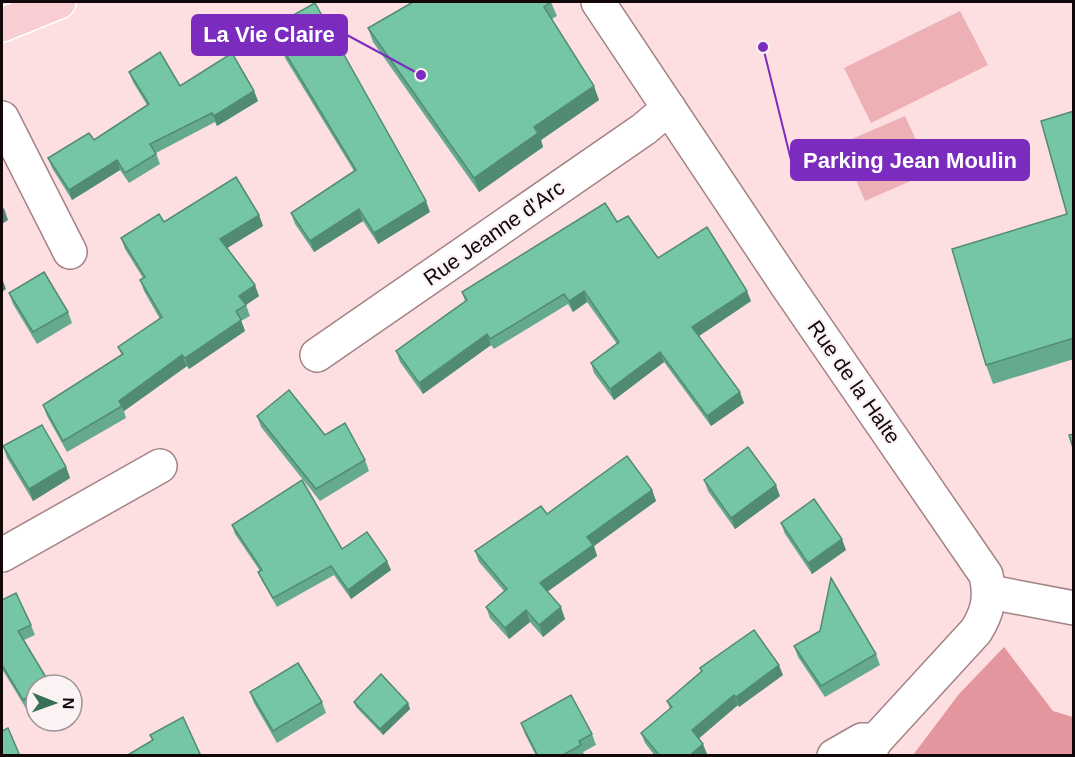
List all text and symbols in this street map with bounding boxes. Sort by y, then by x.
callout: La Vie Claire [192,15,347,55]
text: La Vie Claire [203,22,335,47]
callout: Parking Jean Moulin [791,140,1029,180]
text: Parking Jean Moulin [803,148,1017,173]
street label: Rue Jeanne d'Arc [419,175,568,290]
street label: Rue de la Halte [803,316,905,448]
north arrow [24,673,84,733]
text: N [60,697,77,709]

